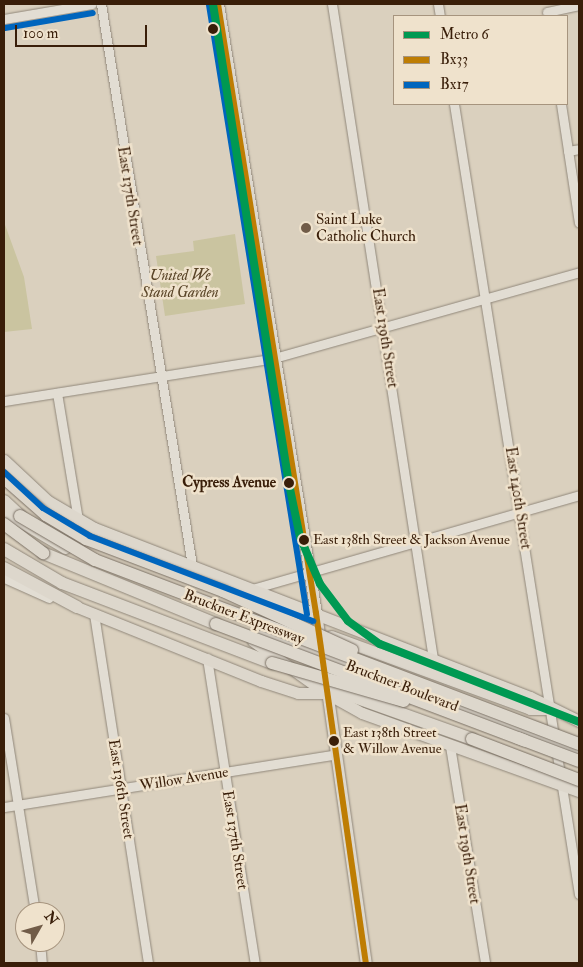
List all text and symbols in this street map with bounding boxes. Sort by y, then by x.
scale bar [18,15,150,47]
legend [393,15,568,105]
text: 100 m [23,24,58,43]
unlabelled marker [208,24,218,34]
text: Metro 6 [440,25,489,44]
text: Bx33 [440,50,468,69]
text: Bx17 [440,75,469,94]
street label: East 137th Street [113,145,147,247]
place label: Saint Luke Catholic Church [316,210,416,245]
marker: Saint Luke Catholic Church [300,222,312,234]
park label: United We Stand Garden [141,266,219,301]
street label: East 139th Street [368,287,402,389]
street label: East 140th Street [501,446,535,550]
place label: Cypress Avenue [182,474,276,492]
marker: Cypress Avenue [280,474,298,492]
place label: East 138th Street & Jackson Avenue [313,532,510,548]
marker: East 138th Street & Jackson Avenue [299,535,309,545]
street label: Bruckner Expressway [181,586,307,648]
street label: Bruckner Boulevard [343,656,461,716]
place label: East 138th Street & Willow Avenue [343,725,442,758]
marker: East 138th Street & Willow Avenue [329,736,339,746]
street label: East 136th Street [104,738,138,840]
street label: Willow Avenue [138,763,230,795]
street label: East 137th Street [218,789,252,891]
street label: East 139th Street [450,803,484,905]
north arrow [15,902,65,952]
text: N [41,908,62,928]

